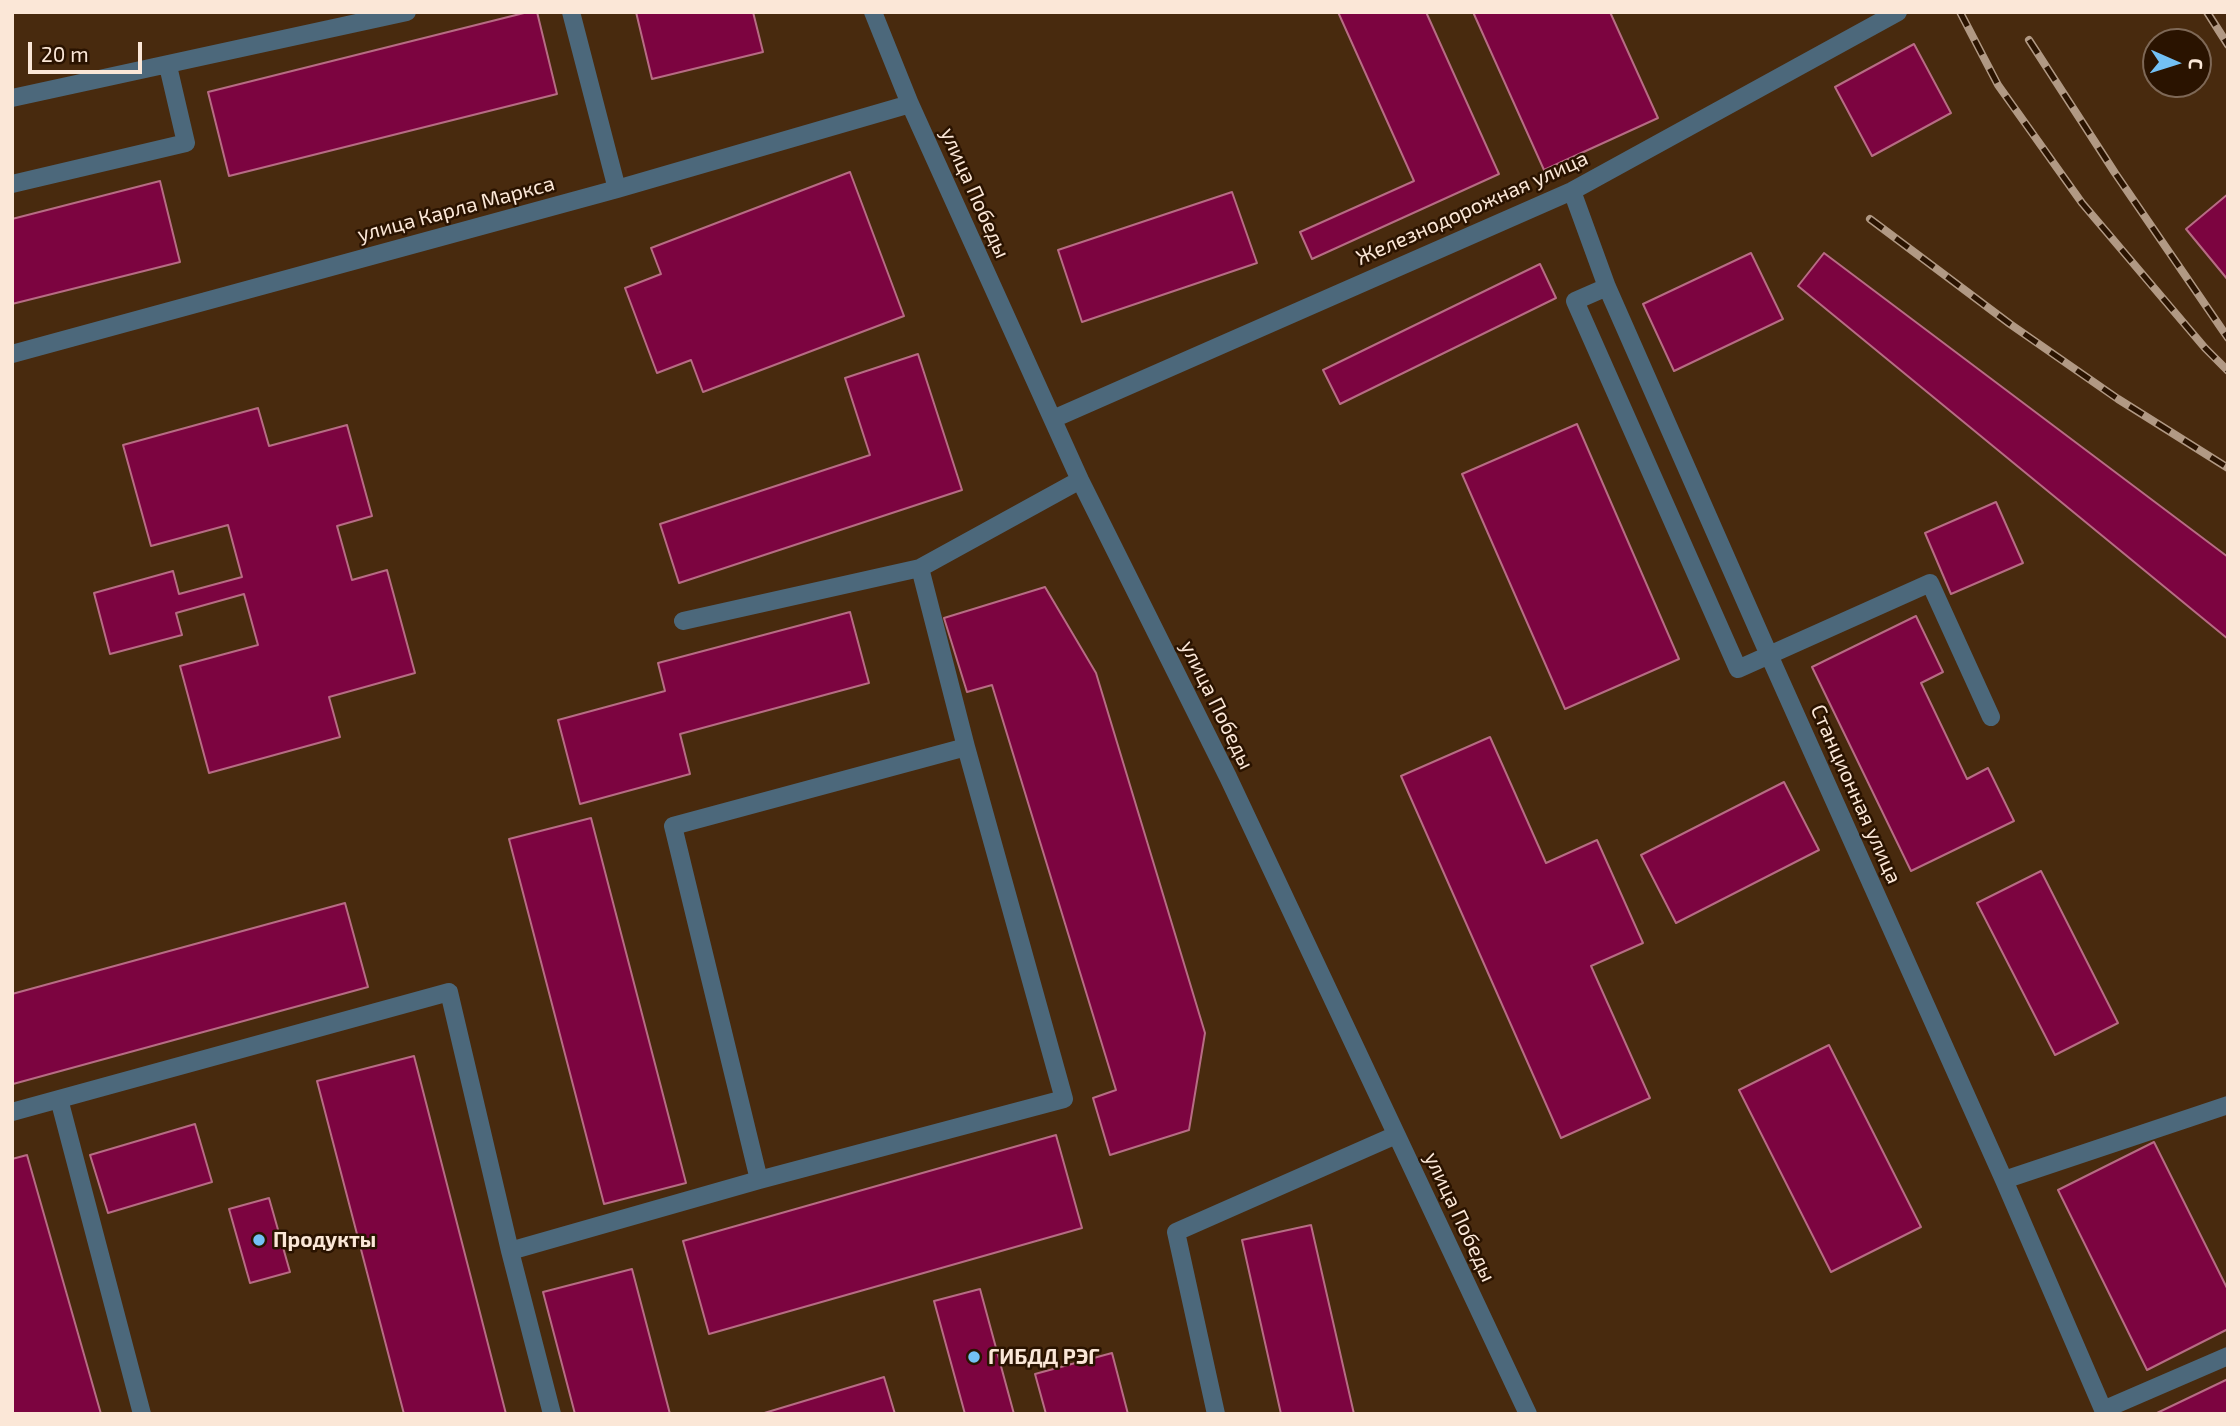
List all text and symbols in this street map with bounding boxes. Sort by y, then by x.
scale bar [32,28,145,72]
north arrow [2142,28,2212,98]
text: 20 m [41,41,89,66]
text: С [2185,58,2208,70]
street label: улица Победы [935,124,1015,262]
street label: Железнодорожная улица [1352,145,1592,271]
street label: улица Карла Маркса [355,171,557,247]
street label: улица Победы [1175,637,1259,773]
street label: Станционная улица [1805,700,1907,888]
street label: улица Победы [1419,1148,1501,1286]
place label: Продукты [273,1227,376,1253]
marker: Продукты [251,1232,267,1248]
place label: ГИБДД РЭГ [988,1344,1100,1370]
marker: ГИБДД РЭГ [966,1349,982,1365]

